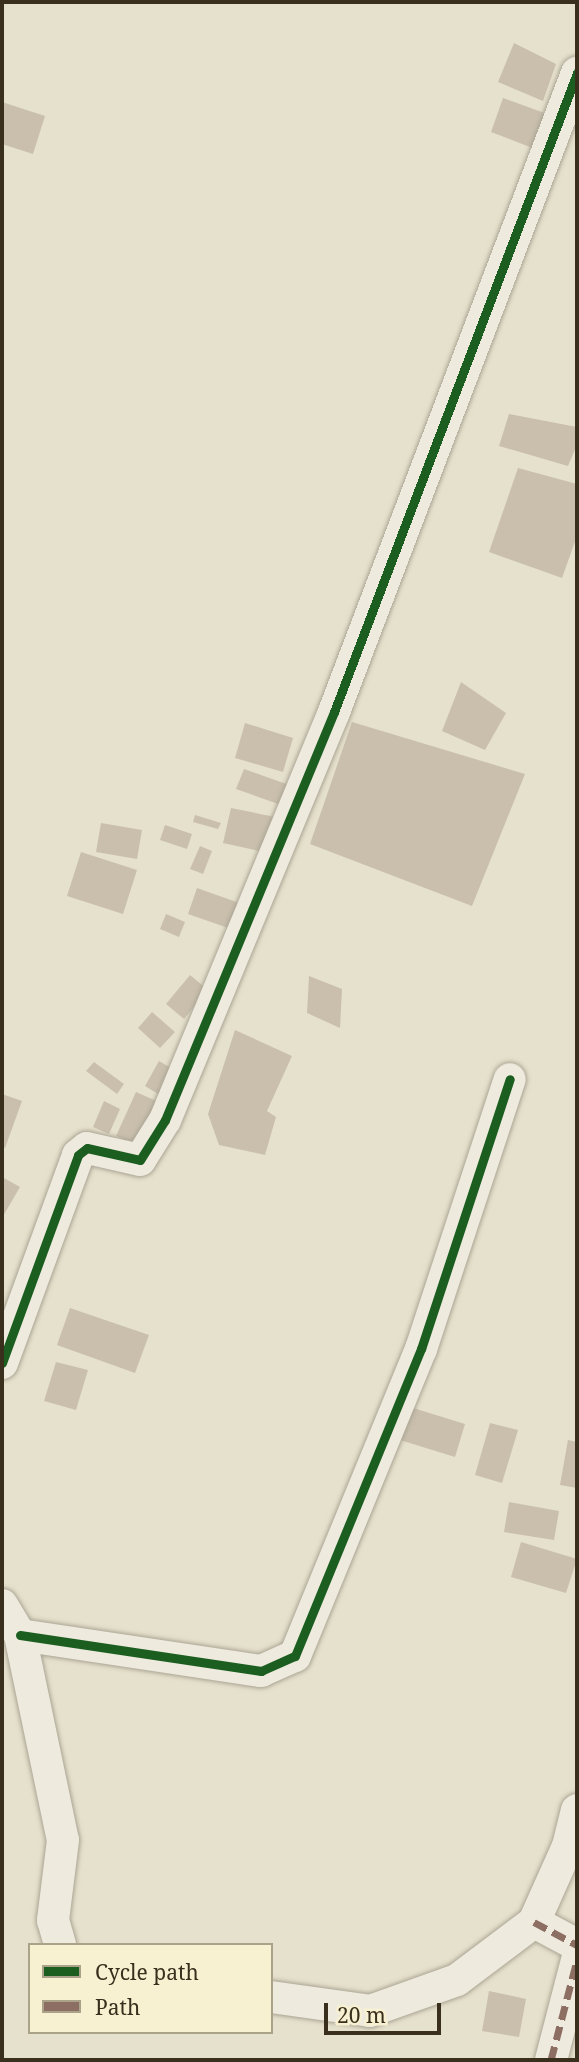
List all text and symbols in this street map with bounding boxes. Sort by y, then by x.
legend [28,1943,273,2034]
text: Cycle path [95,1958,199,1986]
scale bar [327,1988,444,2032]
text: Path [95,1993,140,2021]
text: 20 m [337,2001,386,2029]

